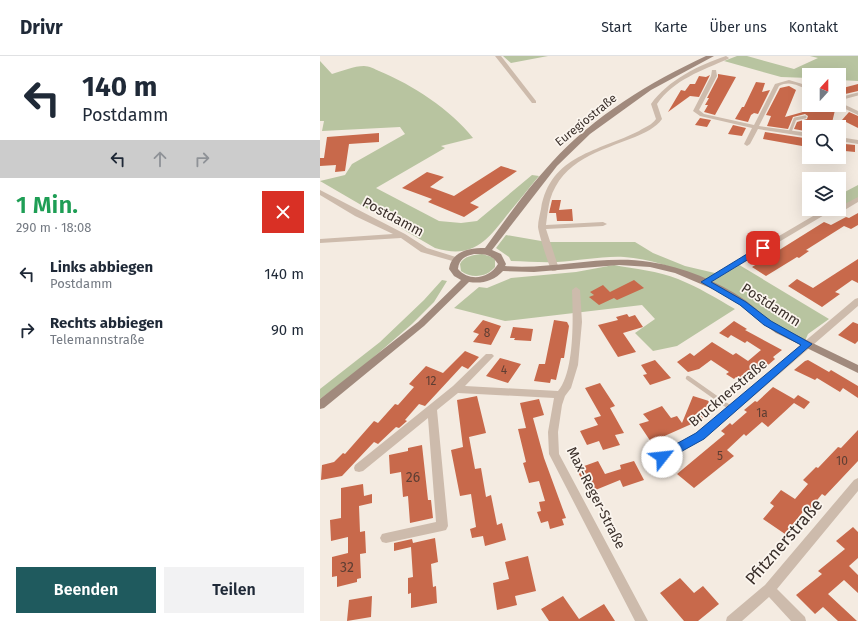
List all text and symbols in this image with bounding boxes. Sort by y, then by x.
text: Drivr [20,16,63,39]
text: Start [601,19,632,36]
text: Karte [654,19,688,36]
text: Über uns [710,19,767,36]
text: Kontakt [789,19,838,36]
north arrow [802,68,846,112]
map controls [802,68,846,216]
text: 140 m [82,70,158,103]
icon: left [16,72,68,124]
street label: Euregiostraße [552,91,620,149]
text: Postdamm [82,104,168,126]
button: search [802,120,846,164]
icon: left [107,148,129,170]
icon: ahead [149,148,171,170]
icon: right [191,148,213,170]
button: layers [802,172,846,216]
text: 1 Min. [16,191,78,219]
button: close [262,191,304,233]
street label: Postdamm [359,194,427,240]
text: 290 m · 18:08 [16,220,91,235]
pin [746,231,780,265]
icon: arrive [752,237,774,259]
text: Links abbiegen [50,258,153,276]
icon: left [16,263,38,285]
text: 140 m [264,265,304,283]
text: Postdamm [50,276,112,291]
street label: Postdamm [738,280,804,330]
text: Rechts abbiegen [50,314,163,332]
icon: right [16,319,38,341]
text: 90 m [271,321,304,339]
house number: 8 [484,326,491,340]
text: Telemannstraße [50,332,145,347]
street label: Brucknerstraße [685,355,771,431]
house number: 4 [501,363,508,377]
house number: 12 [425,374,437,388]
house number: 1a [756,406,768,420]
position arrow [641,436,683,478]
street label: Max-Reger-Straße [563,444,629,552]
house number: 5 [717,449,723,463]
house number: 10 [836,454,848,468]
house number: 26 [406,469,420,486]
street label: Pfitznerstraße [741,495,827,589]
house number: 32 [340,559,354,576]
button: Beenden [16,567,156,613]
button: Teilen [164,567,304,613]

